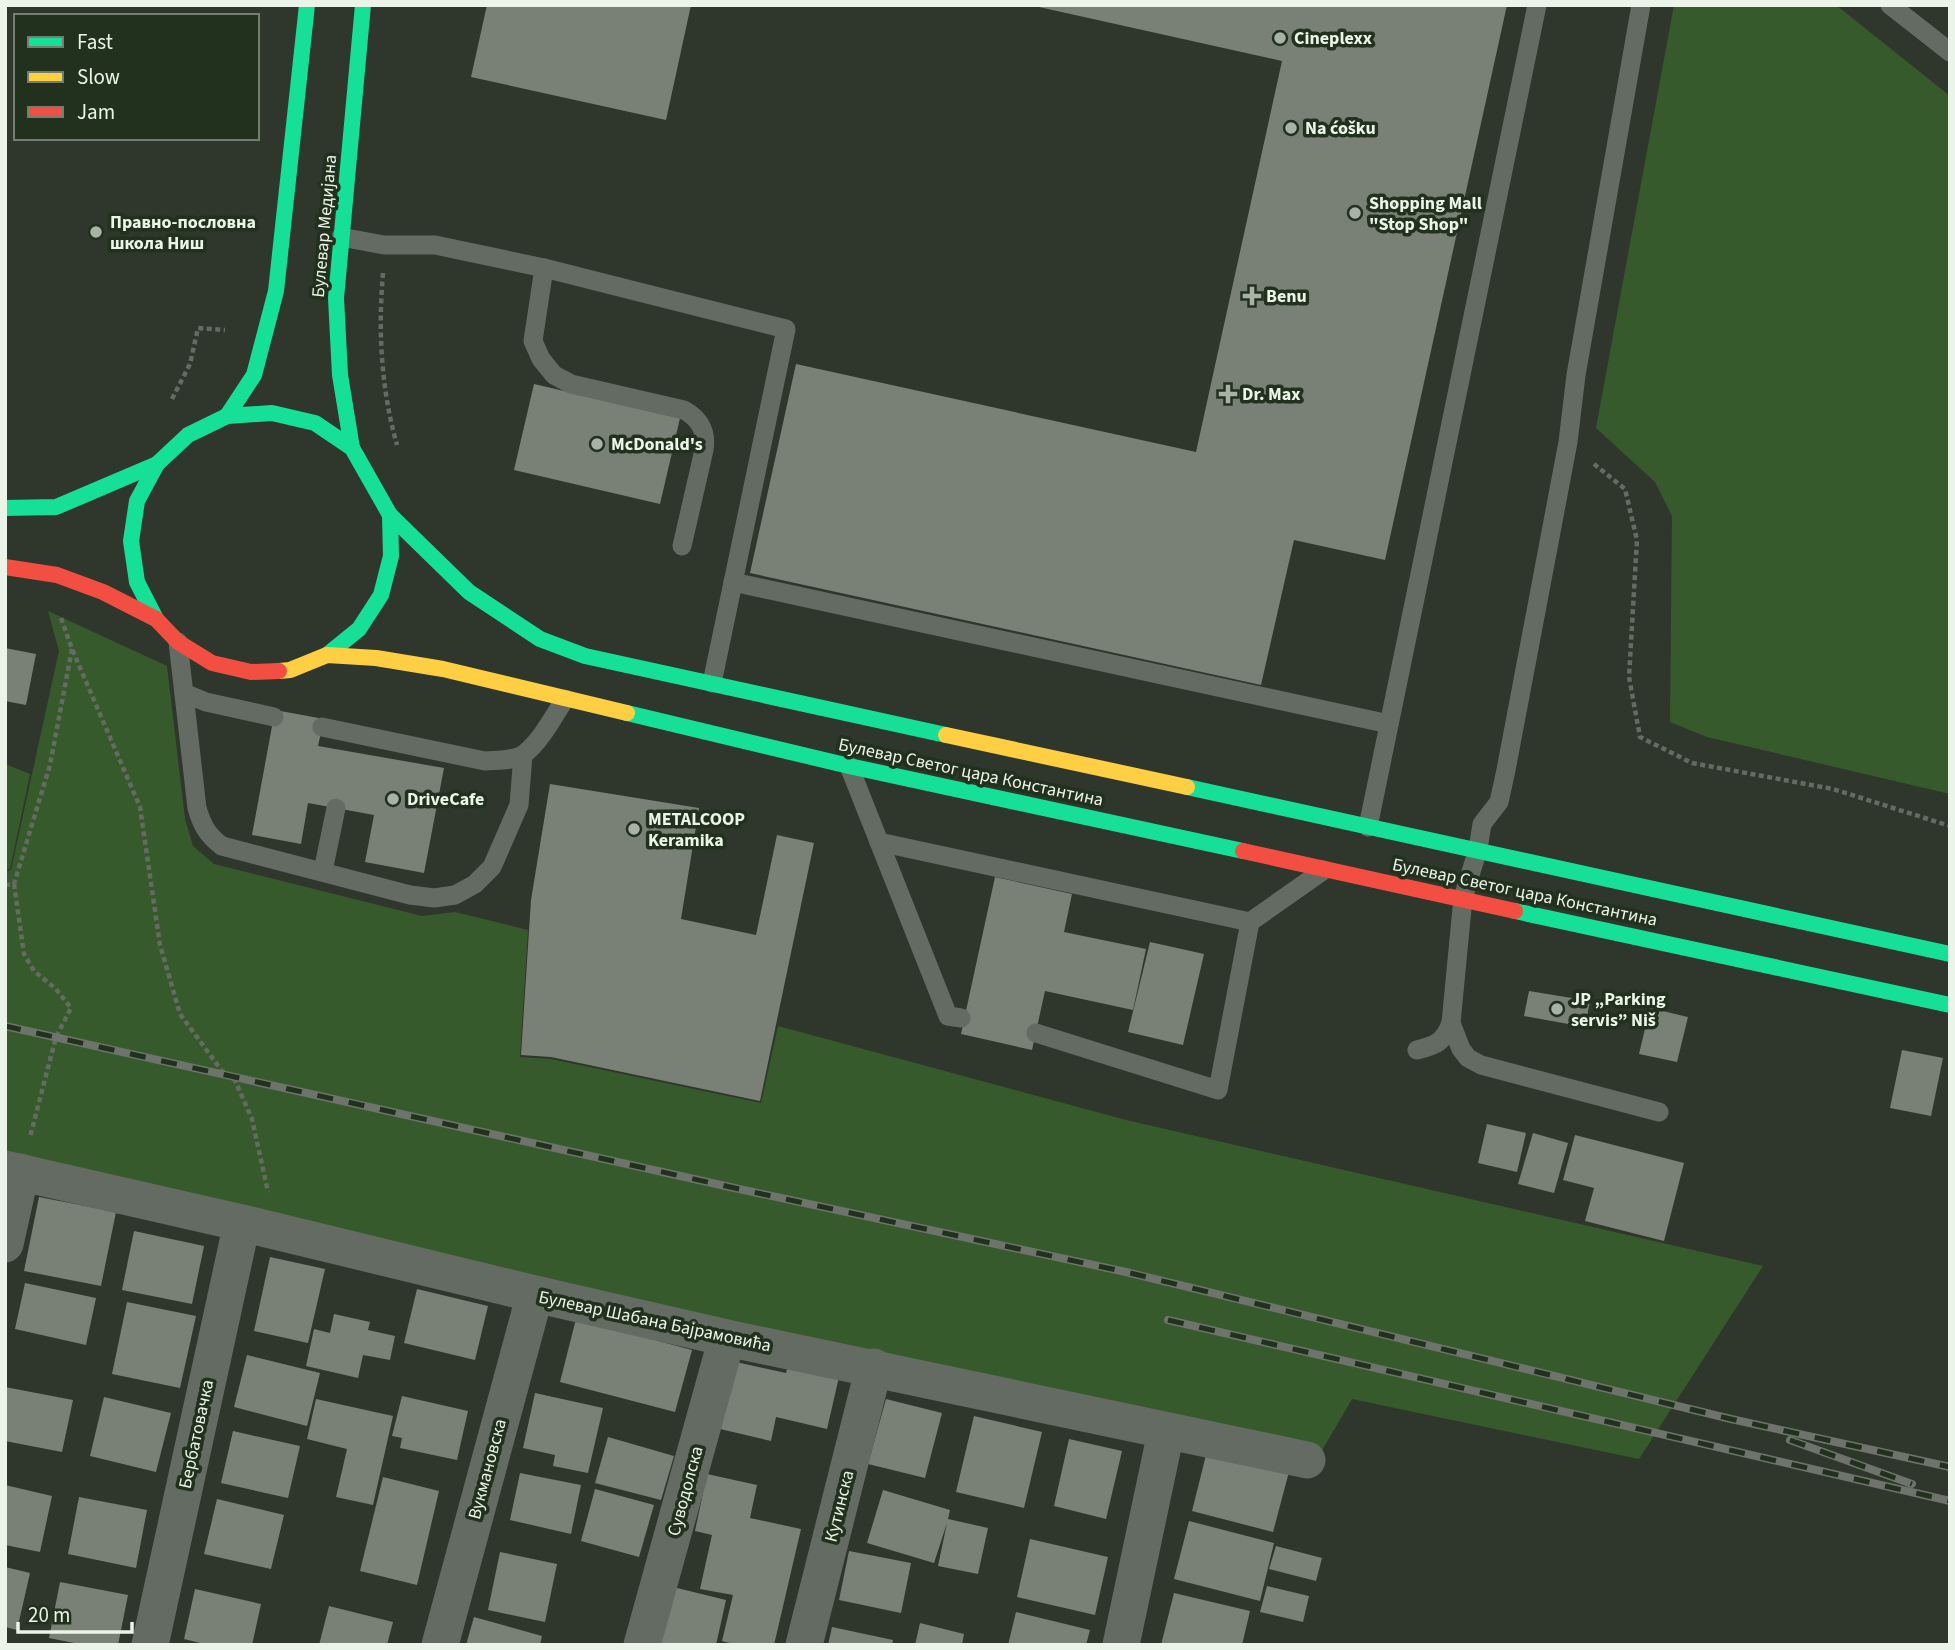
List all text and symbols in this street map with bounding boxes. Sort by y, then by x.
legend [14,14,259,140]
place label: Cineplexx [1294,26,1372,51]
text: Fast [77,27,113,57]
marker: Cineplexx [1272,30,1288,46]
text: Slow [77,62,120,92]
text: Jam [77,97,115,127]
place label: Na ćošku [1305,116,1376,141]
marker: Na ćošku [1283,120,1299,136]
street label: Булевар Медијана [306,154,343,298]
place label: Shopping Mall "Stop Shop" [1369,191,1482,237]
marker: Shopping Mall "Stop Shop" [1347,205,1363,221]
place label: Правно-пословна школа Ниш [110,210,256,256]
marker: Правно-пословна школа Ниш [88,224,104,240]
place label: Benu [1266,284,1307,309]
marker: Benu [1244,288,1260,304]
place label: Dr. Max [1242,382,1300,407]
marker: Dr. Max [1220,386,1236,402]
place label: McDonald's [611,432,703,457]
marker: McDonald's [589,436,605,452]
street label: Булевар Светог цара Константина [836,732,1106,813]
place label: DriveCafe [407,787,484,812]
marker: DriveCafe [385,791,401,807]
place label: METALCOOP Keramika [648,807,745,853]
marker: METALCOOP Keramika [626,821,642,837]
street label: Булевар Светог цара Константина [1390,852,1660,933]
place label: JP „Parking servis” Niš [1571,987,1666,1033]
marker: JP „Parking servis” Niš [1549,1001,1565,1017]
street label: Булевар Шабана Бајрамовића [536,1285,773,1358]
street label: Бербатовачка [173,1377,220,1491]
street label: Вукмановска [462,1416,513,1522]
street label: Суводолска [661,1443,709,1539]
street label: Кутинска [819,1468,860,1545]
scale bar [18,1590,131,1634]
text: 20 m [28,1600,70,1630]

